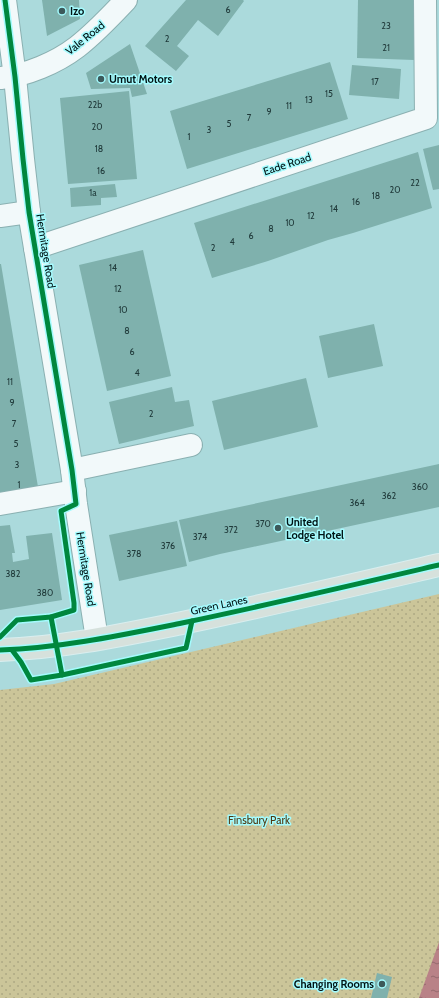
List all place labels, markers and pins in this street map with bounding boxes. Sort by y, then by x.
place label: Izo [70,4,84,18]
marker: Izo [57,6,67,16]
place label: Umut Motors [109,72,172,86]
marker: Umut Motors [96,74,106,84]
place label: United Lodge Hotel [286,515,344,542]
marker: United Lodge Hotel [273,523,283,533]
place label: Changing Rooms [294,977,374,991]
marker: Changing Rooms [377,979,387,989]

